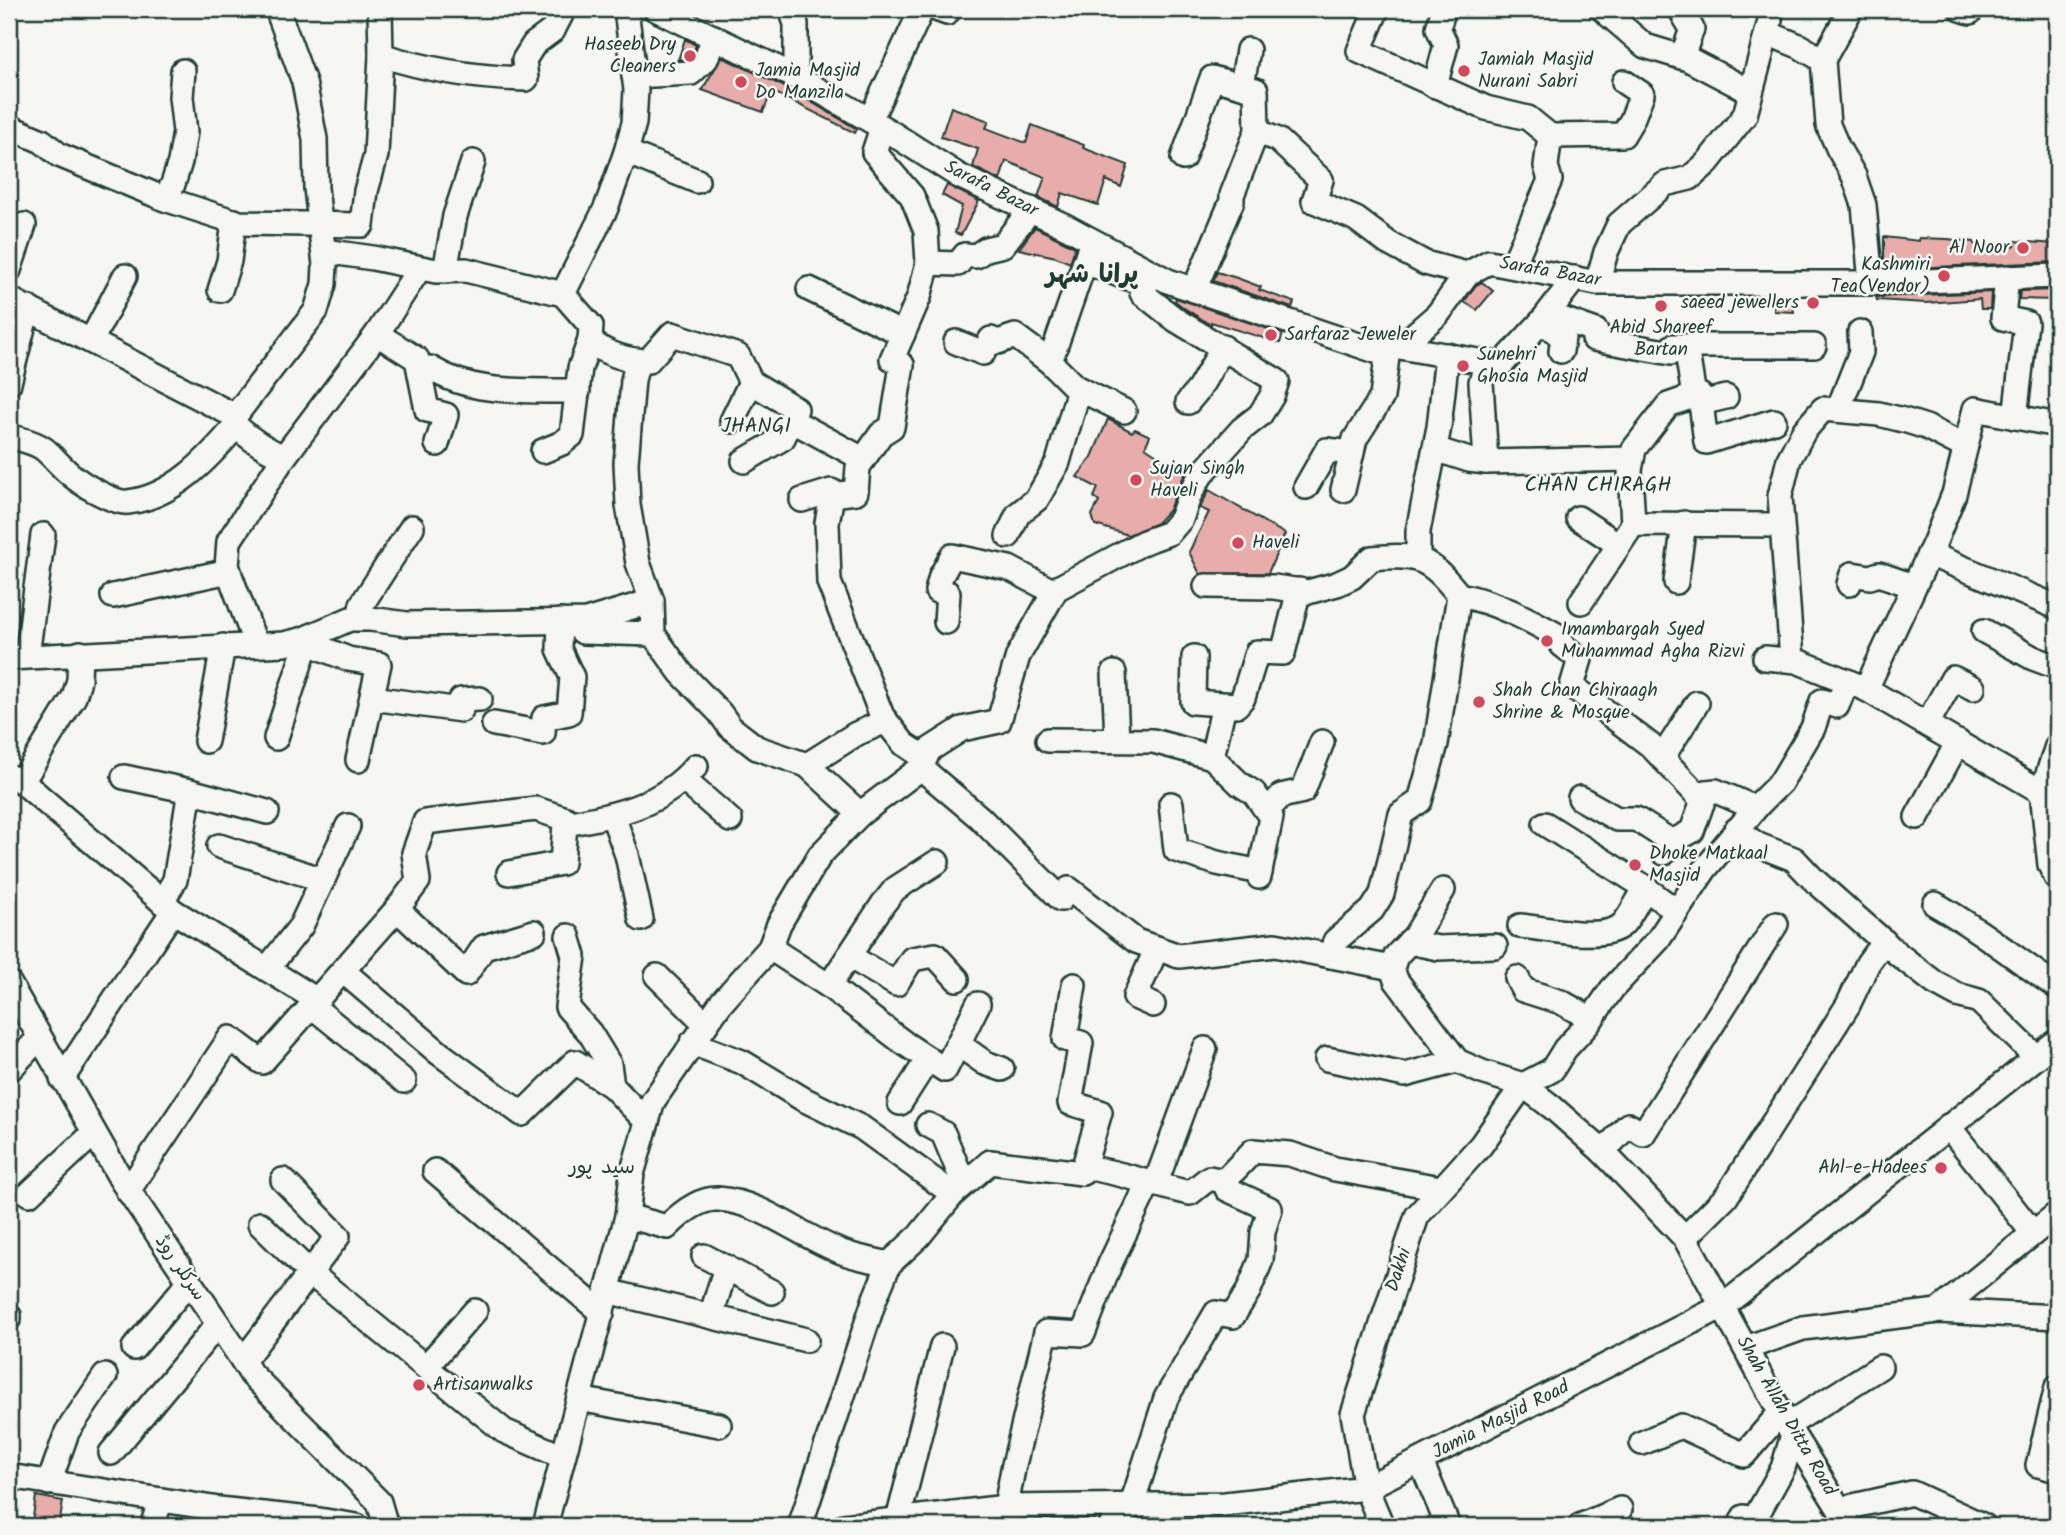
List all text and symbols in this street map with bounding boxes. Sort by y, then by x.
place label: Haseeb Dry Cleaners [584,30,677,82]
place label: Jamiah Masjid Nurani Sabri [1478,45,1594,97]
marker: Haseeb Dry Cleaners [682,48,698,64]
place label: Jamia Masjid Do Manzila [755,56,860,108]
marker: Jamiah Masjid Nurani Sabri [1456,63,1472,79]
marker: Jamia Masjid Do Manzila [733,74,749,90]
street label: Sarafa Bazar [939,152,1045,226]
place label: Al Noor [1949,233,2011,263]
marker: Al Noor [2015,240,2031,256]
street label: Sarafa Bazar [1497,248,1605,296]
place label: Kashmiri Tea(Vendor) [1830,250,1931,302]
district label: پرانا شہر [1043,254,1139,296]
marker: Kashmiri Tea(Vendor) [1936,268,1952,284]
place label: saeed jewellers [1681,288,1799,318]
marker: saeed jewellers [1805,295,1821,311]
marker: Abid Shareef Bartan [1653,298,1669,314]
place label: Abid Shareef Bartan [1610,313,1714,365]
place label: Sarfaraz Jeweler [1285,320,1418,350]
marker: Sarfaraz Jeweler [1263,327,1279,343]
place label: Sunehri Ghosia Masjid [1477,340,1588,392]
marker: Sunehri Ghosia Masjid [1455,358,1471,374]
district label: JHANGI [721,410,791,443]
place label: Sujan Singh Haveli [1150,454,1245,506]
district label: CHAN CHIRAGH [1524,469,1672,502]
marker: Sujan Singh Haveli [1128,472,1144,488]
place label: Haveli [1252,528,1301,558]
marker: Haveli [1230,535,1246,551]
place label: Imambargah Syed Muhammad Agha Rizvi [1561,615,1746,667]
marker: Imambargah Syed Muhammad Agha Rizvi [1539,633,1555,649]
place label: Shah Chan Chiraagh Shrine & Mosque [1493,676,1658,728]
marker: Shah Chan Chiraagh Shrine & Mosque [1471,694,1487,710]
place label: Dhoke Matkaal Masjid [1649,839,1768,891]
marker: Dhoke Matkaal Masjid [1627,857,1643,873]
district label: سید پور [567,1151,635,1184]
place label: Ahl-e-Hadees [1818,1153,1927,1183]
marker: Ahl-e-Hadees [1933,1160,1949,1176]
street label: سرکلر روڈ [147,1229,213,1307]
street label: Dakhi [1378,1243,1421,1296]
street label: Shah Allah Ditta Road [1728,1330,1844,1502]
place label: Artisanwalks [433,1370,533,1400]
street label: Jamia Masjid Road [1427,1372,1575,1468]
marker: Artisanwalks [411,1377,427,1393]

